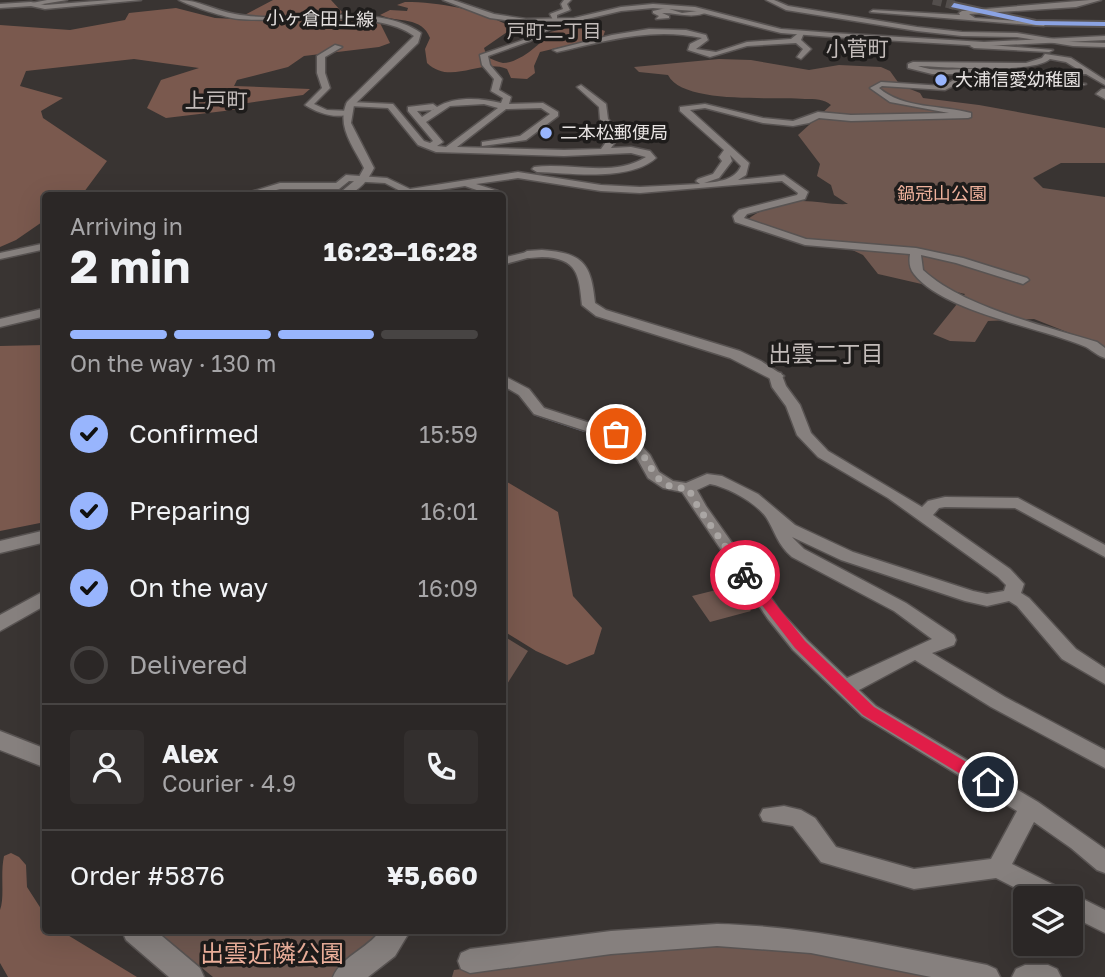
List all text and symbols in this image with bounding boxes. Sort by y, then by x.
street label: 小ヶ倉田上線 [266,6,374,30]
district label: 戸町二丁目 [506,19,602,42]
district label: 小菅町 [826,35,889,61]
place label: 大浦信愛幼稚園 [955,68,1081,90]
marker: 大浦信愛幼稚園 [933,72,949,88]
district label: 上戸町 [185,87,248,113]
place label: 二本松郵便局 [560,121,668,143]
marker: 二本松郵便局 [538,125,554,141]
park label: 鍋冠山公園 [897,182,987,204]
text: Arriving in [70,212,183,240]
text: 16:23–16:28 [324,236,478,267]
text: 2 min [70,238,190,293]
district label: 出雲二丁目 [769,339,884,367]
text: On the way · 130 m [70,349,276,377]
pin [586,404,646,464]
icon: check [70,415,108,453]
icon: bag [597,415,635,453]
text: Confirmed [129,418,259,449]
text: 15:59 [419,420,478,448]
icon: check [70,492,108,530]
text: Preparing [129,495,251,526]
text: 16:01 [421,497,478,525]
courier [710,540,780,610]
icon: bike [726,556,764,594]
icon: check [70,569,108,607]
text: On the way [129,572,268,603]
text: 16:09 [418,574,478,602]
text: Delivered [129,649,248,680]
button: person [70,730,144,804]
button: phone [404,730,478,804]
text: Alex [162,738,219,769]
pin [958,752,1018,812]
icon: home [969,763,1007,801]
text: Courier · 4.9 [162,769,296,797]
text: Order #5876 [70,860,225,891]
text: ¥5,660 [387,860,478,891]
map controls [1013,886,1083,956]
button: layers [1013,886,1083,956]
park label: 出雲近隣公園 [200,938,344,967]

